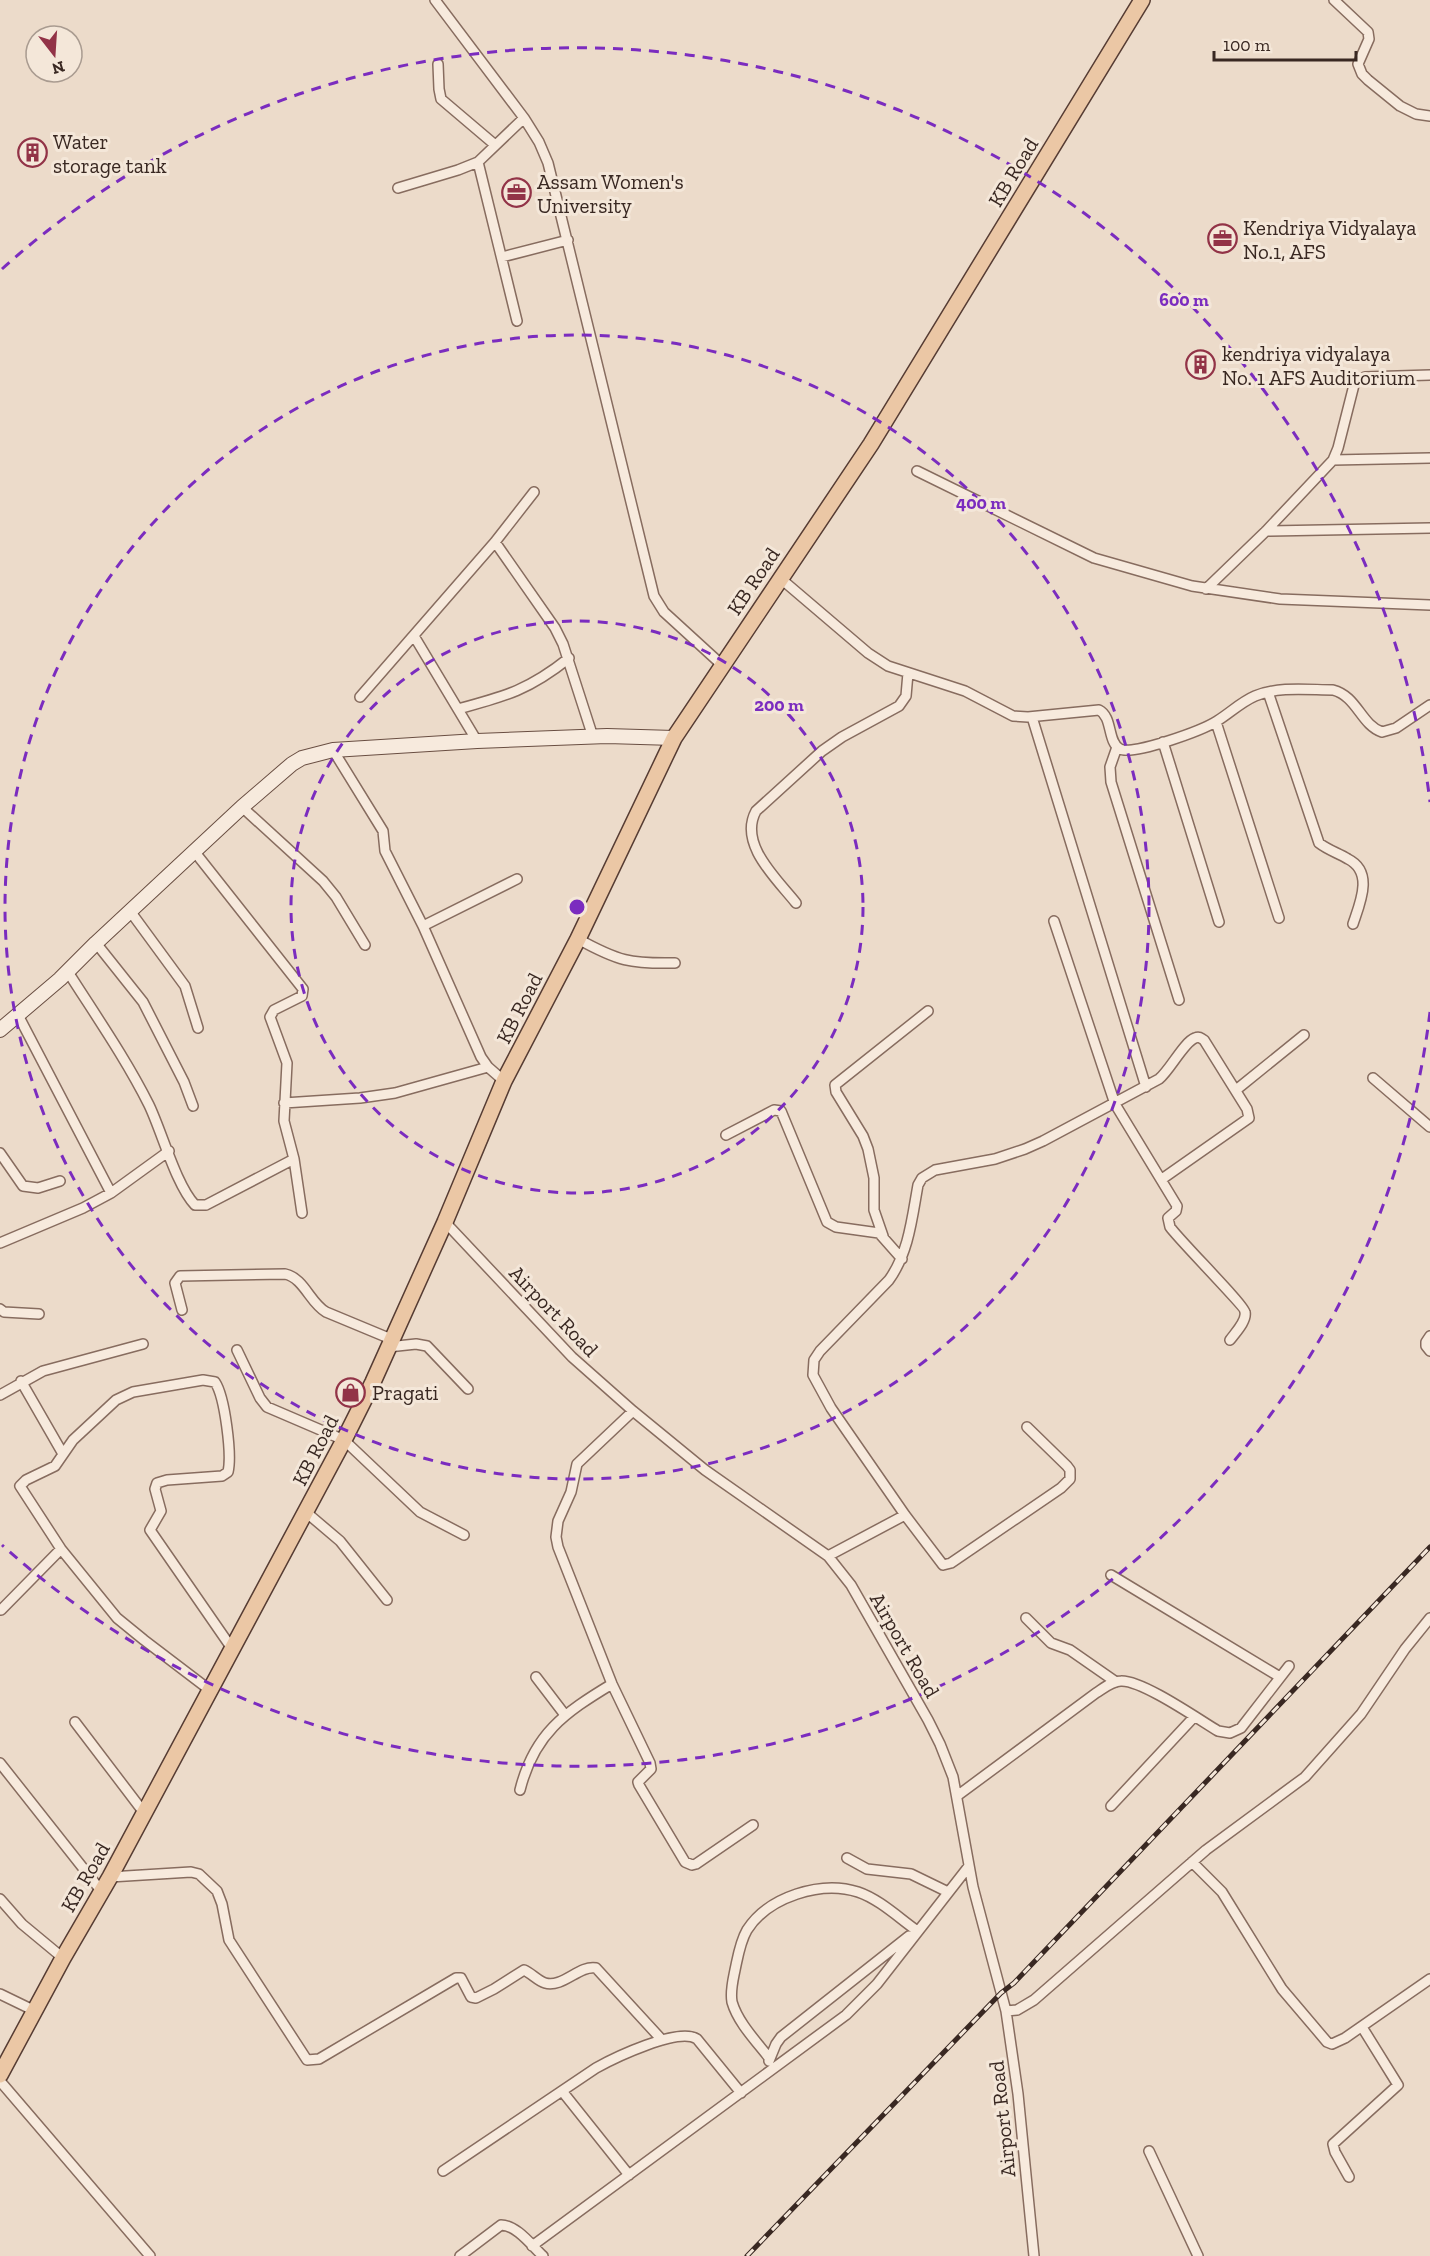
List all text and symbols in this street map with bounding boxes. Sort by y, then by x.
north arrow [24,24,84,84]
scale bar [1214,24,1356,62]
text: 100 m [1223,34,1271,56]
text: N [50,57,67,79]
place label: Water storage tank [53,129,167,178]
street label: KB Road [983,133,1044,211]
building icon: Water storage tank [16,137,48,169]
place label: Assam Women's University [537,169,684,218]
office icon: Assam Women's University [500,177,532,209]
place label: Kendriya Vidyalaya No.1, AFS [1243,215,1416,264]
office icon: Kendriya Vidyalaya No.1, AFS [1206,223,1238,255]
text: 600 m [1159,289,1209,311]
place label: kendriya vidyalaya No. 1 AFS Auditorium [1222,341,1415,390]
building icon: kendriya vidyalaya No. 1 AFS Auditorium [1185,349,1217,381]
text: 400 m [956,492,1006,514]
street label: KB Road [721,542,785,620]
text: 200 m [754,694,804,716]
centre of rings [567,897,587,917]
street label: KB Road [491,968,548,1048]
street label: Airport Road [504,1260,604,1362]
shop icon: Pragati [335,1376,367,1408]
place label: Pragati [372,1380,438,1405]
street label: KB Road [287,1410,344,1490]
street label: Airport Road [865,1588,945,1702]
street label: KB Road [55,1837,115,1916]
street label: Airport Road [983,2059,1021,2179]

